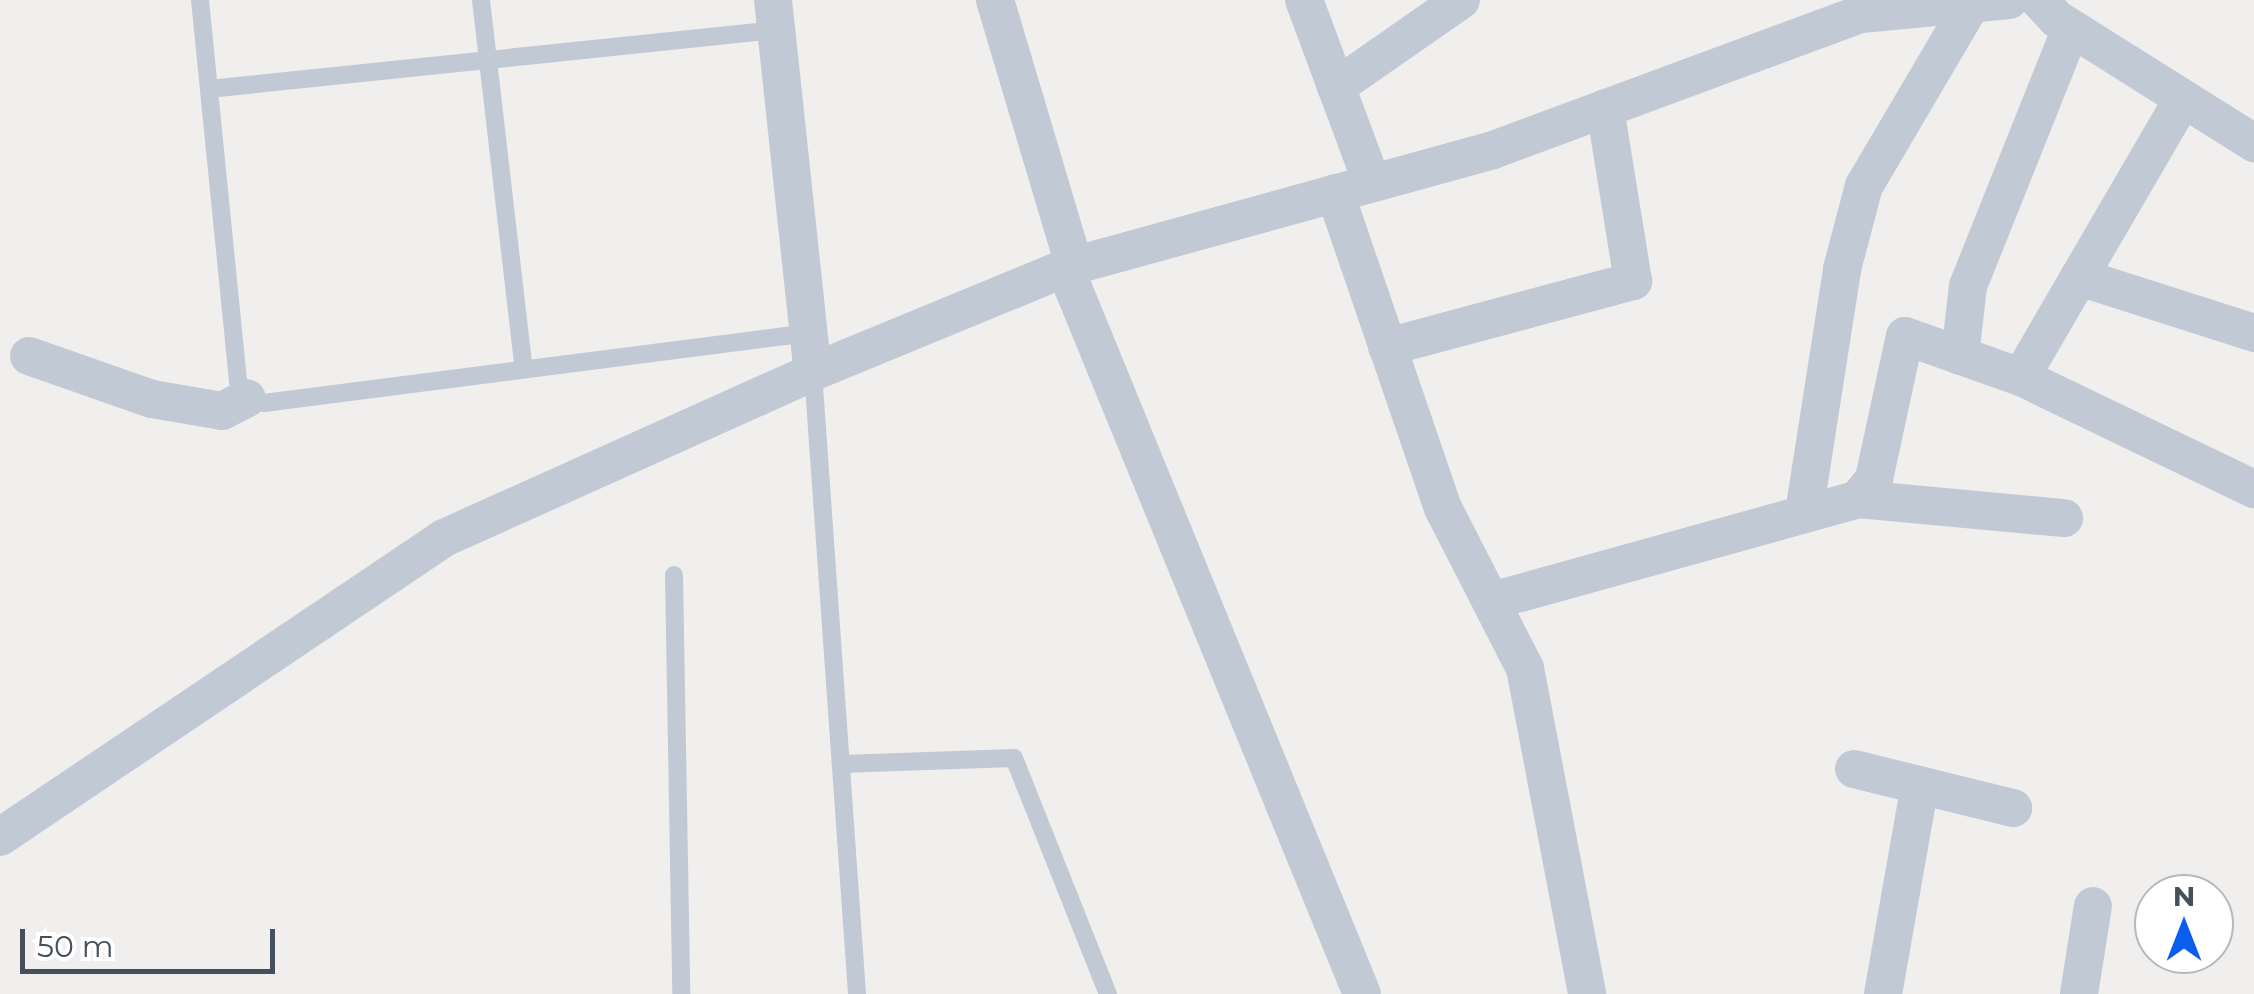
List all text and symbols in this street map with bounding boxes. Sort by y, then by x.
north arrow [2134,874,2234,974]
text: N [2173,879,2195,913]
scale bar [25,909,280,971]
text: 50 m [37,928,114,965]

